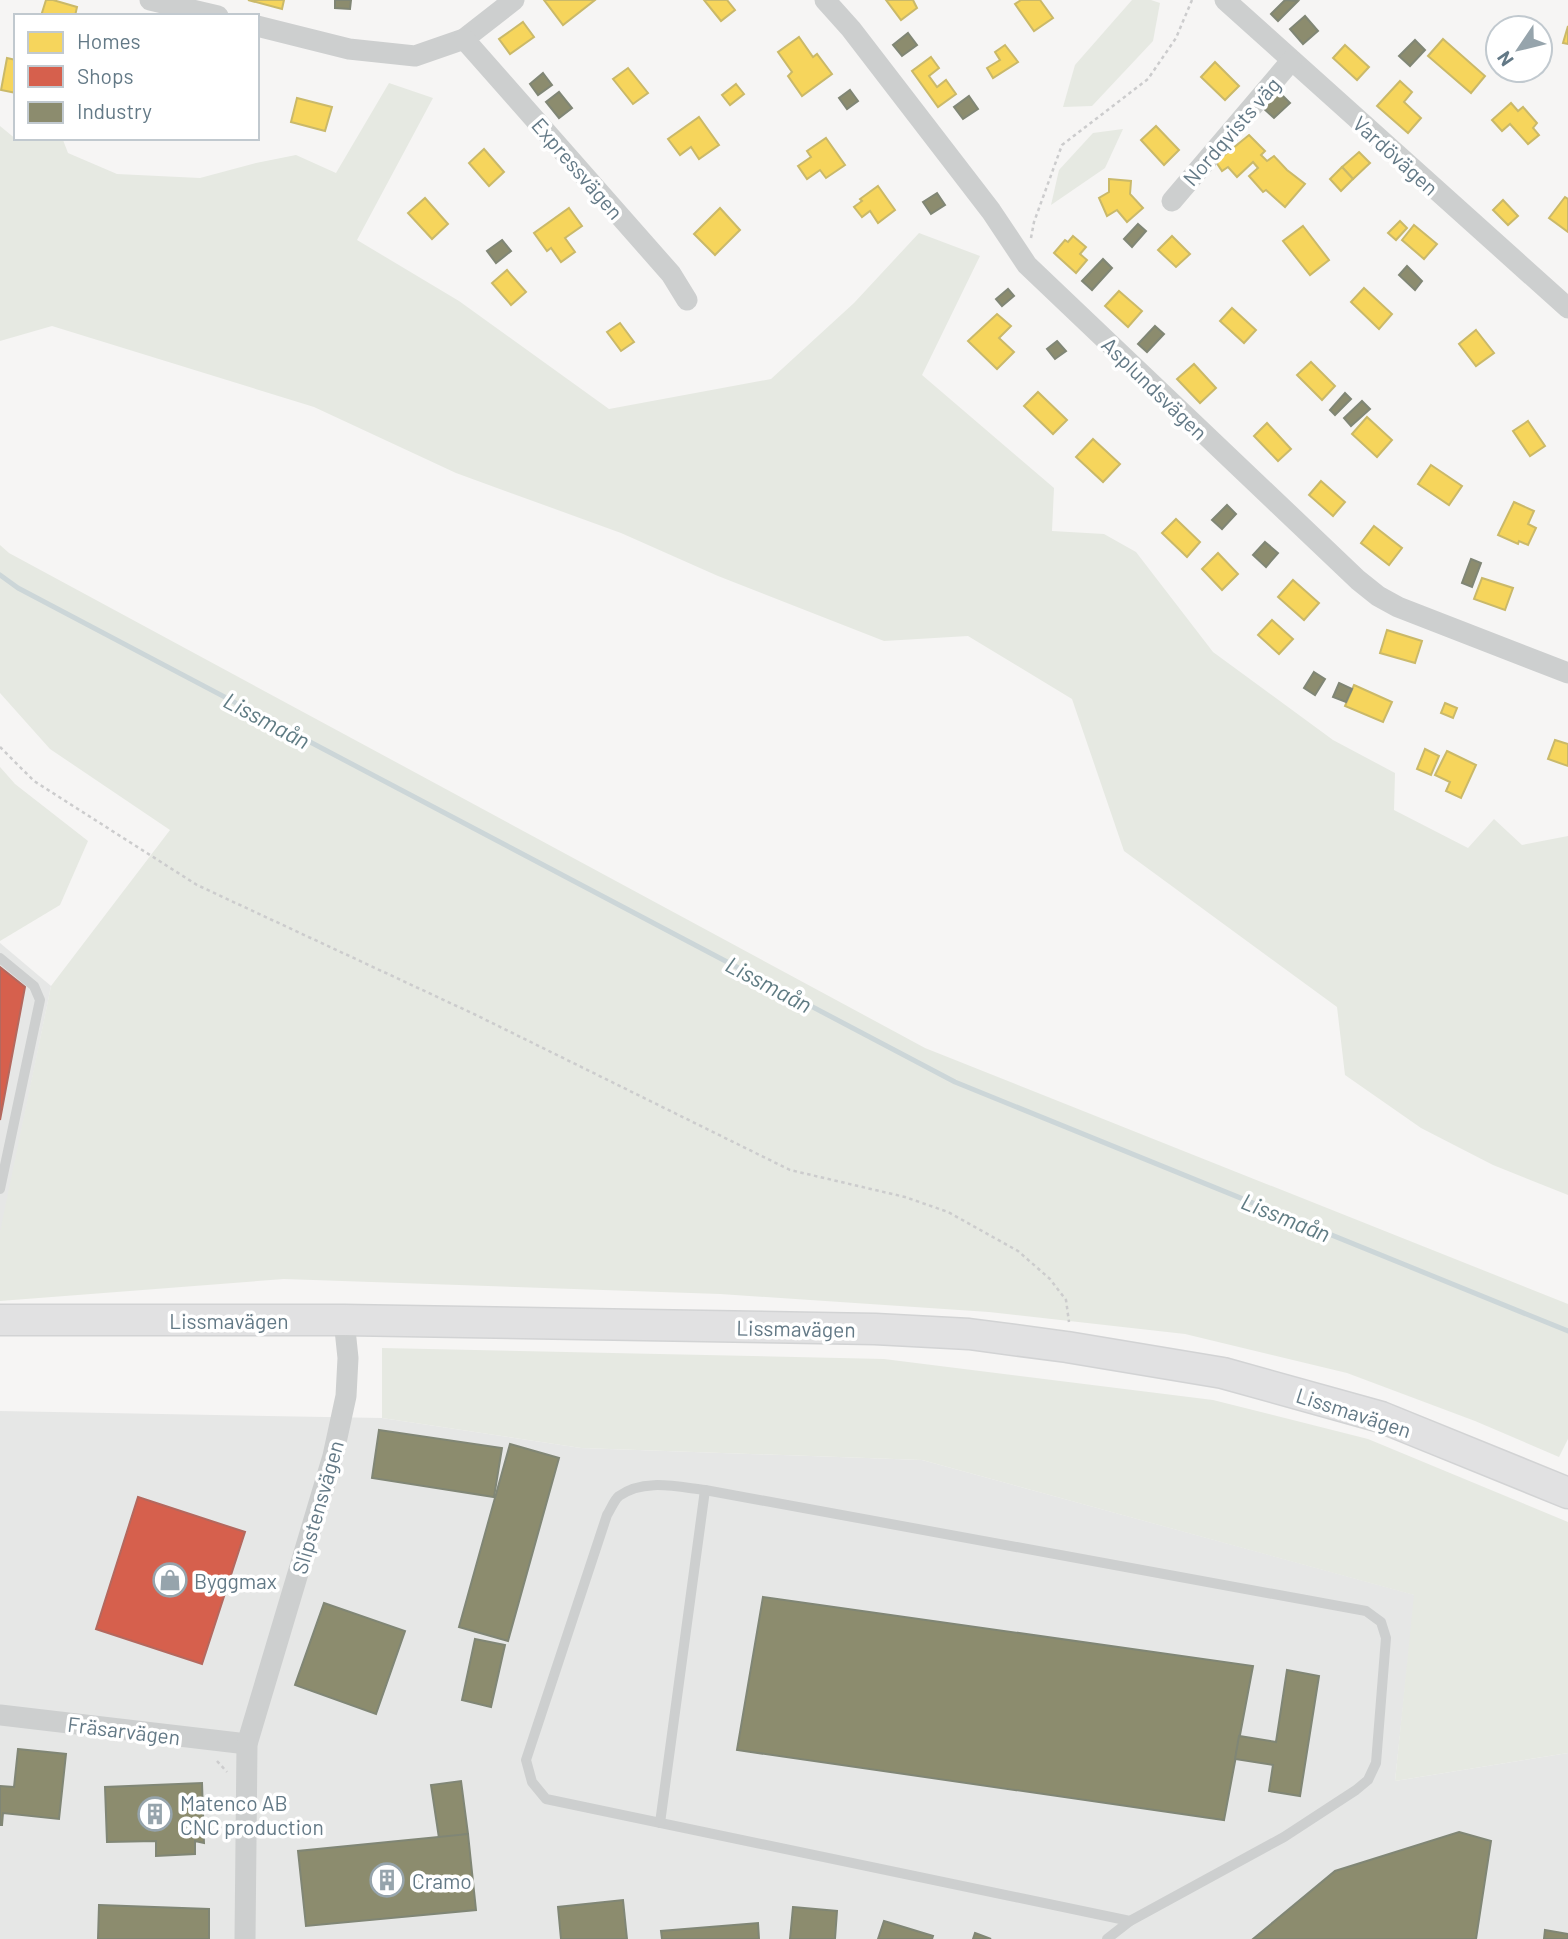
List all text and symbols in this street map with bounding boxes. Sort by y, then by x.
legend [14,14,259,140]
north arrow [1484,14,1554,84]
text: Homes [77,28,141,53]
text: N [1492,47,1518,71]
text: Shops [77,63,134,88]
street label: Nordqvists väg [1177,72,1285,190]
text: Industry [77,98,152,123]
street label: Vardövägen [1348,110,1444,200]
street label: Expressvägen [527,112,629,224]
street label: Asplundsvägen [1097,331,1213,445]
water label: Lissmaån [219,686,315,754]
water label: Lissmaån [721,950,817,1018]
water label: Lissmaån [1237,1186,1335,1248]
street label: Lissmavägen [169,1308,289,1333]
street label: Lissmavägen [736,1314,856,1342]
street label: Lissmavägen [1293,1382,1415,1442]
street label: Slipstensvägen [286,1437,348,1577]
shop icon: Byggmax [151,1561,189,1599]
place label: Byggmax [194,1568,277,1593]
street label: Fräsarvägen [66,1711,182,1749]
place label: Matenco AB CNC production [180,1790,324,1839]
building icon: Matenco AB CNC production [136,1795,174,1833]
building icon: Cramo [368,1861,406,1899]
place label: Cramo [412,1868,472,1893]

